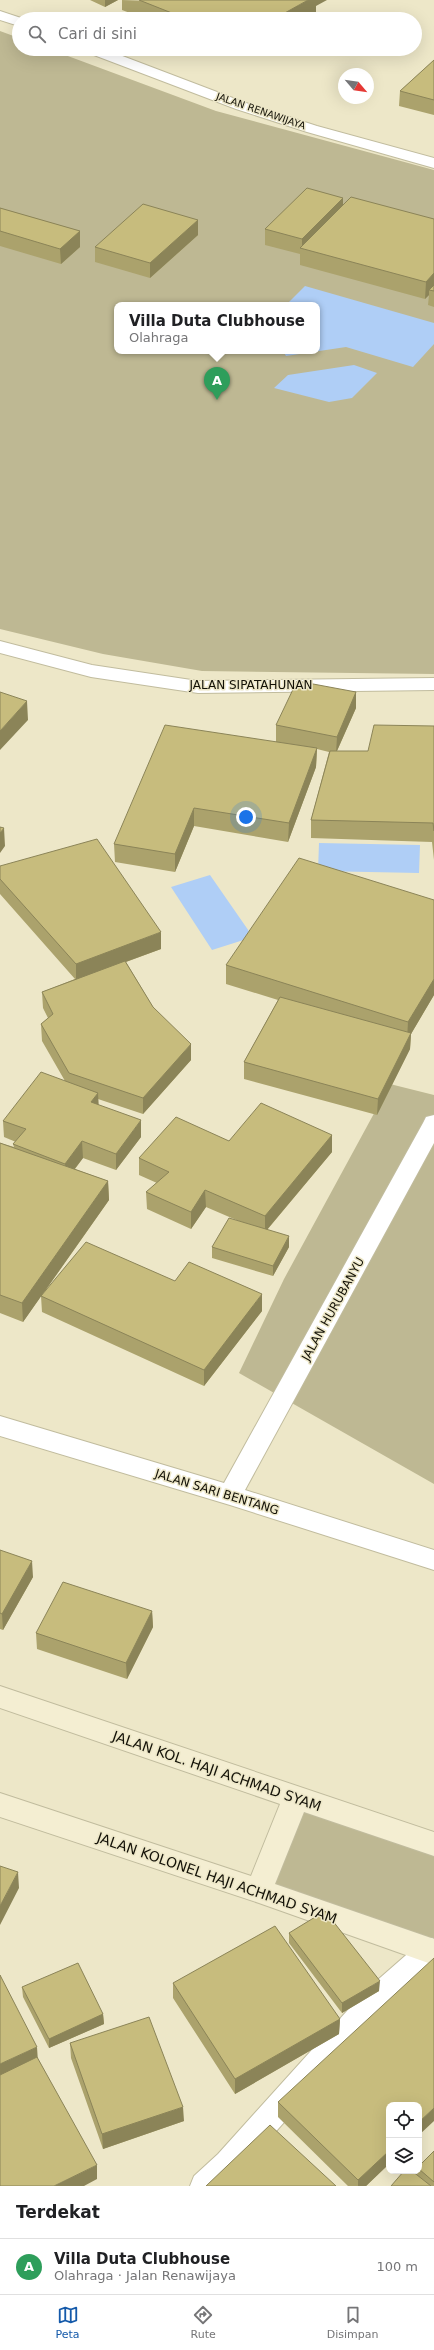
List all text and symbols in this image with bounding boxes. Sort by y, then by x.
search box [12,12,422,56]
icon: search [26,23,48,45]
text: Cari di sini [58,25,137,43]
north arrow [338,68,374,104]
street label: JALAN RENAWIJAYA [214,90,307,132]
popup [114,302,320,354]
text: Villa Duta Clubhouse [129,312,305,330]
text: Olahraga [129,330,189,345]
pin: A [204,367,230,400]
street label: JALAN SIPATAHUNAN [189,678,312,692]
your location [236,807,256,827]
street label: JALAN HURUBANYU [298,1255,367,1364]
street label: JALAN SARI BENTANG [152,1466,281,1518]
street label: JALAN KOL. HAJI ACHMAD SYAM [110,1727,323,1814]
street label: JALAN KOLONEL HAJI ACHMAD SYAM [94,1829,339,1927]
map controls [386,2102,422,2174]
button: locate [386,2102,422,2138]
button: layers [386,2138,422,2174]
text: Terdekat [16,2202,100,2222]
text: Villa Duta Clubhouse [54,2250,230,2268]
text: A [24,2259,34,2274]
text: 100 m [376,2259,418,2274]
text: Olahraga · Jalan Renawijaya [54,2268,236,2283]
tab: Peta [56,2304,80,2341]
tab: Rute [191,2304,216,2341]
tab: Disimpan [327,2304,379,2341]

